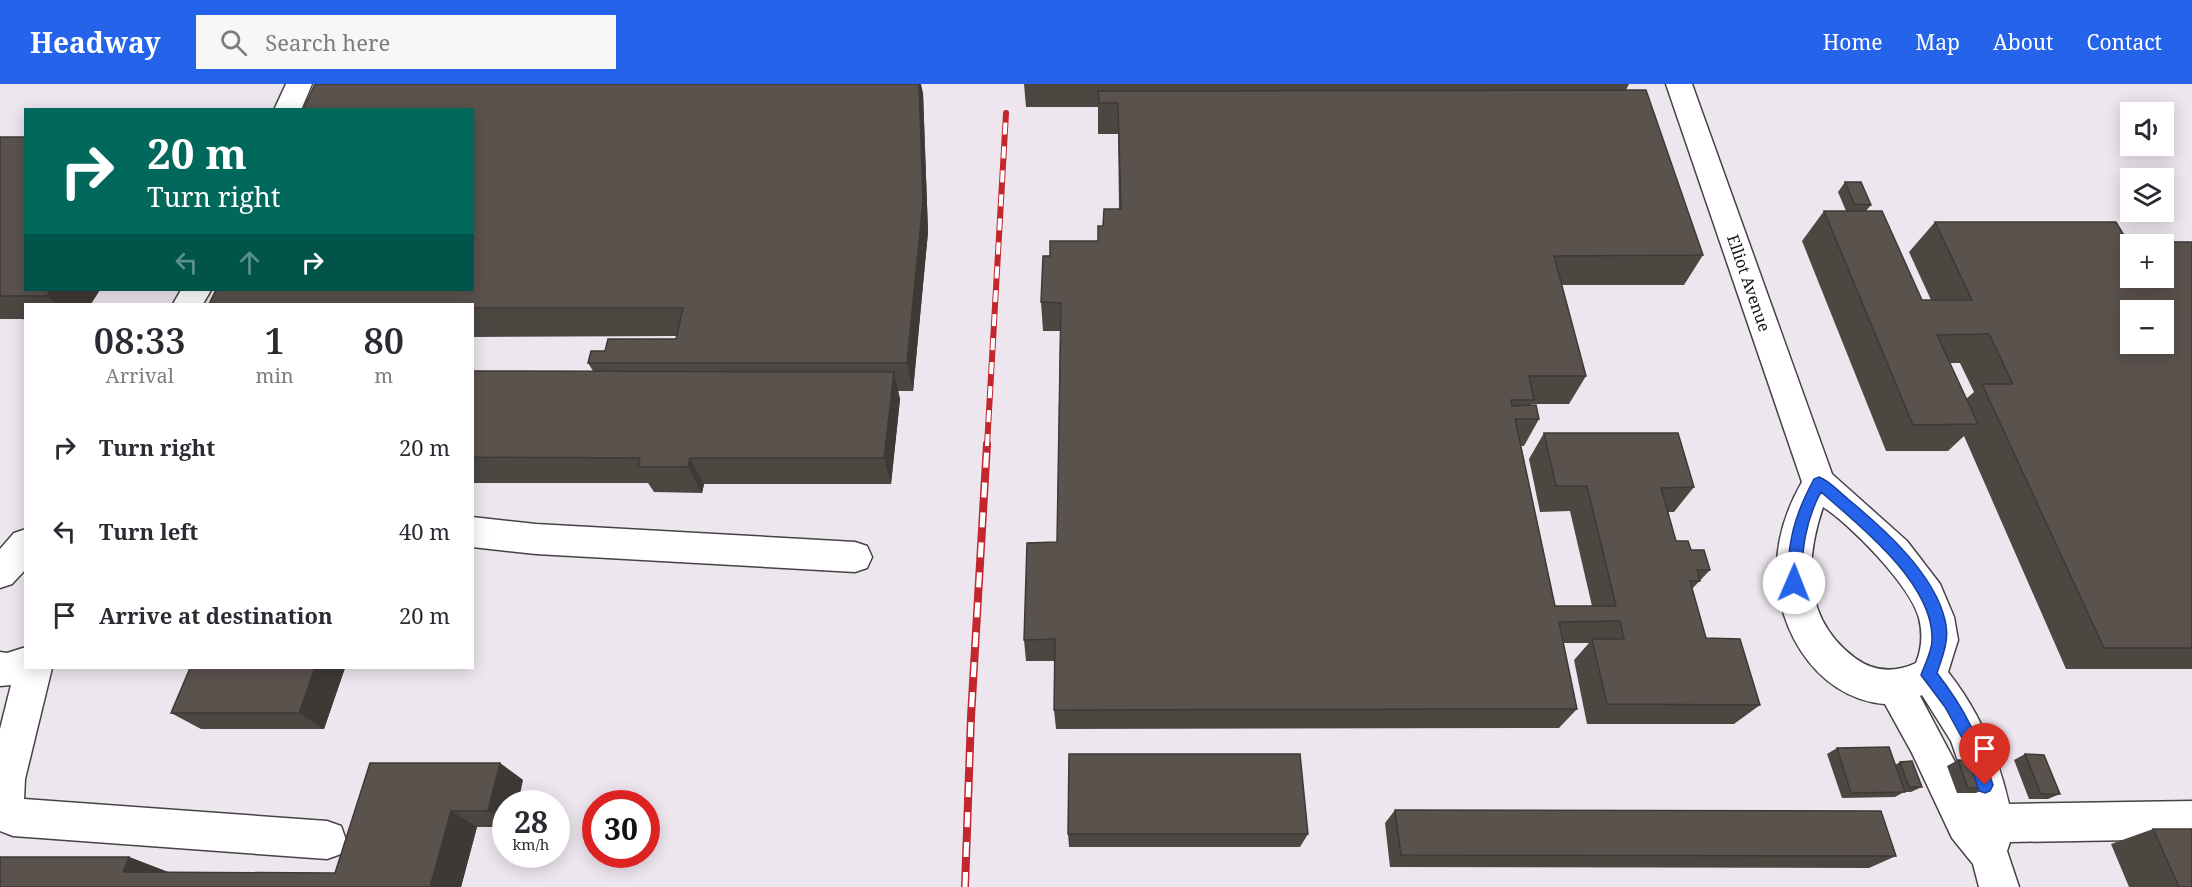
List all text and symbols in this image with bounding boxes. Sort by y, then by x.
search box [196,15,616,69]
text: Headway [30,23,160,61]
icon: search [217,26,250,59]
text: Search here [265,27,390,57]
text: Home [1823,28,1883,56]
text: Map [1916,28,1960,56]
text: About [1993,28,2054,56]
text: Contact [2087,28,2162,56]
map controls [2120,102,2174,354]
button: sound [2120,102,2174,156]
text: 20 m [147,124,247,181]
icon: right [48,132,126,210]
button: layers [2120,168,2174,222]
text: Turn right [147,178,280,215]
street label: Elliot Avenue [1722,232,1776,334]
button: + [2120,234,2174,288]
icon: left [170,246,203,279]
icon: ahead [233,246,266,279]
icon: right [296,246,329,279]
button: − [2120,300,2174,354]
text: 08:33 [94,316,186,365]
text: 1 [264,316,285,365]
text: 80 [364,316,404,365]
text: Arrival [106,362,174,389]
text: min [255,362,294,389]
text: m [374,362,393,389]
icon: right [48,431,81,464]
text: Turn right [99,432,215,462]
text: 20 m [399,432,450,462]
icon: left [48,515,81,548]
text: Turn left [99,516,198,546]
text: 40 m [399,516,450,546]
position arrow [1762,551,1826,615]
icon: arrive [48,599,81,632]
text: Arrive at destination [99,600,333,630]
text: 20 m [399,600,450,630]
pin [1959,723,2010,785]
icon: arrive [1968,732,2001,765]
speed limit sign: 30 [582,790,660,868]
text: 28 [514,801,548,842]
text: km/h [513,834,549,854]

